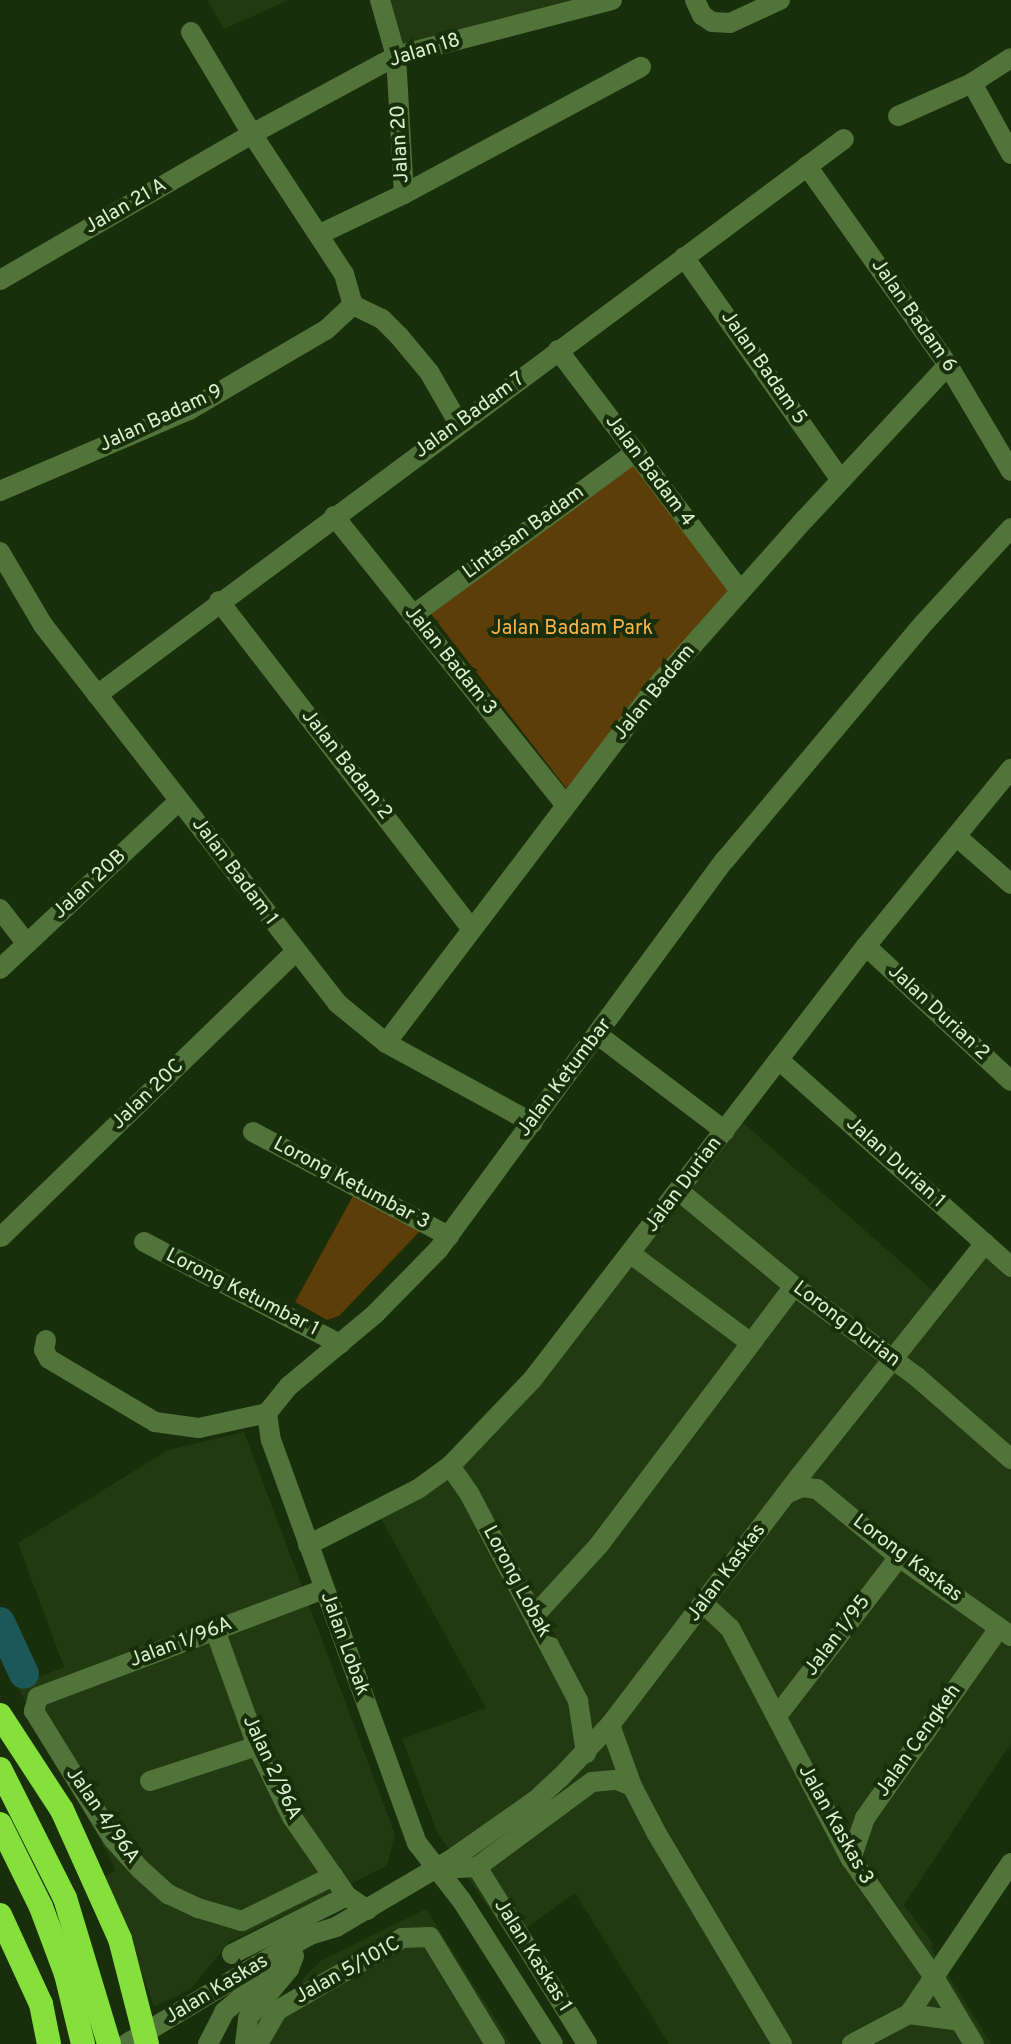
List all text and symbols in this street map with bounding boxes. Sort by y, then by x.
street label: Jalan 18 [387,29,463,73]
street label: Jalan 20 [387,104,415,184]
street label: Jalan 21 A [80,174,172,240]
street label: Jalan Badam 6 [865,255,961,377]
street label: Jalan Badam 5 [715,306,811,430]
street label: Jalan Badam 7 [410,368,530,464]
street label: Jalan Badam 9 [96,380,226,458]
street label: Jalan Badam 4 [599,410,699,532]
street label: Lintasan Badam [459,481,589,585]
street label: Jalan Badam 3 [399,602,501,720]
park label: Jalan Badam Park [491,617,653,641]
street label: Jalan Badam [609,640,701,746]
street label: Jalan Badam 2 [295,705,397,825]
street label: Jalan Badam 1 [186,813,282,931]
street label: Jalan 20B [48,845,132,925]
street label: Jalan Durian 2 [882,960,994,1066]
street label: Jalan Ketumbar [513,1014,617,1142]
street label: Jalan 20C [107,1055,189,1135]
street label: Jalan Durian 1 [840,1112,950,1214]
street label: Lorong Ketumbar 3 [269,1133,433,1235]
street label: Jalan Durian [640,1133,728,1237]
street label: Lorong Ketumbar 1 [161,1244,323,1342]
street label: Lorong Durian [788,1277,904,1373]
street label: Lorong Kaskas [847,1510,967,1608]
street label: Jalan Kaskas [682,1519,772,1627]
street label: Lorong Lobak [477,1522,555,1642]
street label: Jalan Lobak [314,1589,374,1699]
street label: Jalan 1/95 [800,1591,876,1681]
street label: Jalan 1/96A [126,1612,236,1674]
street label: Jalan Cengkeh [871,1680,967,1802]
street label: Jalan 2/96A [236,1712,306,1824]
street label: Jalan Kaskas 3 [792,1761,878,1889]
street label: Jalan 4/96A [60,1763,144,1869]
street label: Jalan Kaskas 1 [488,1895,576,2017]
street label: Jalan 5/101C [291,1932,405,2010]
street label: Jalan Kaskas [161,1950,273,2030]

